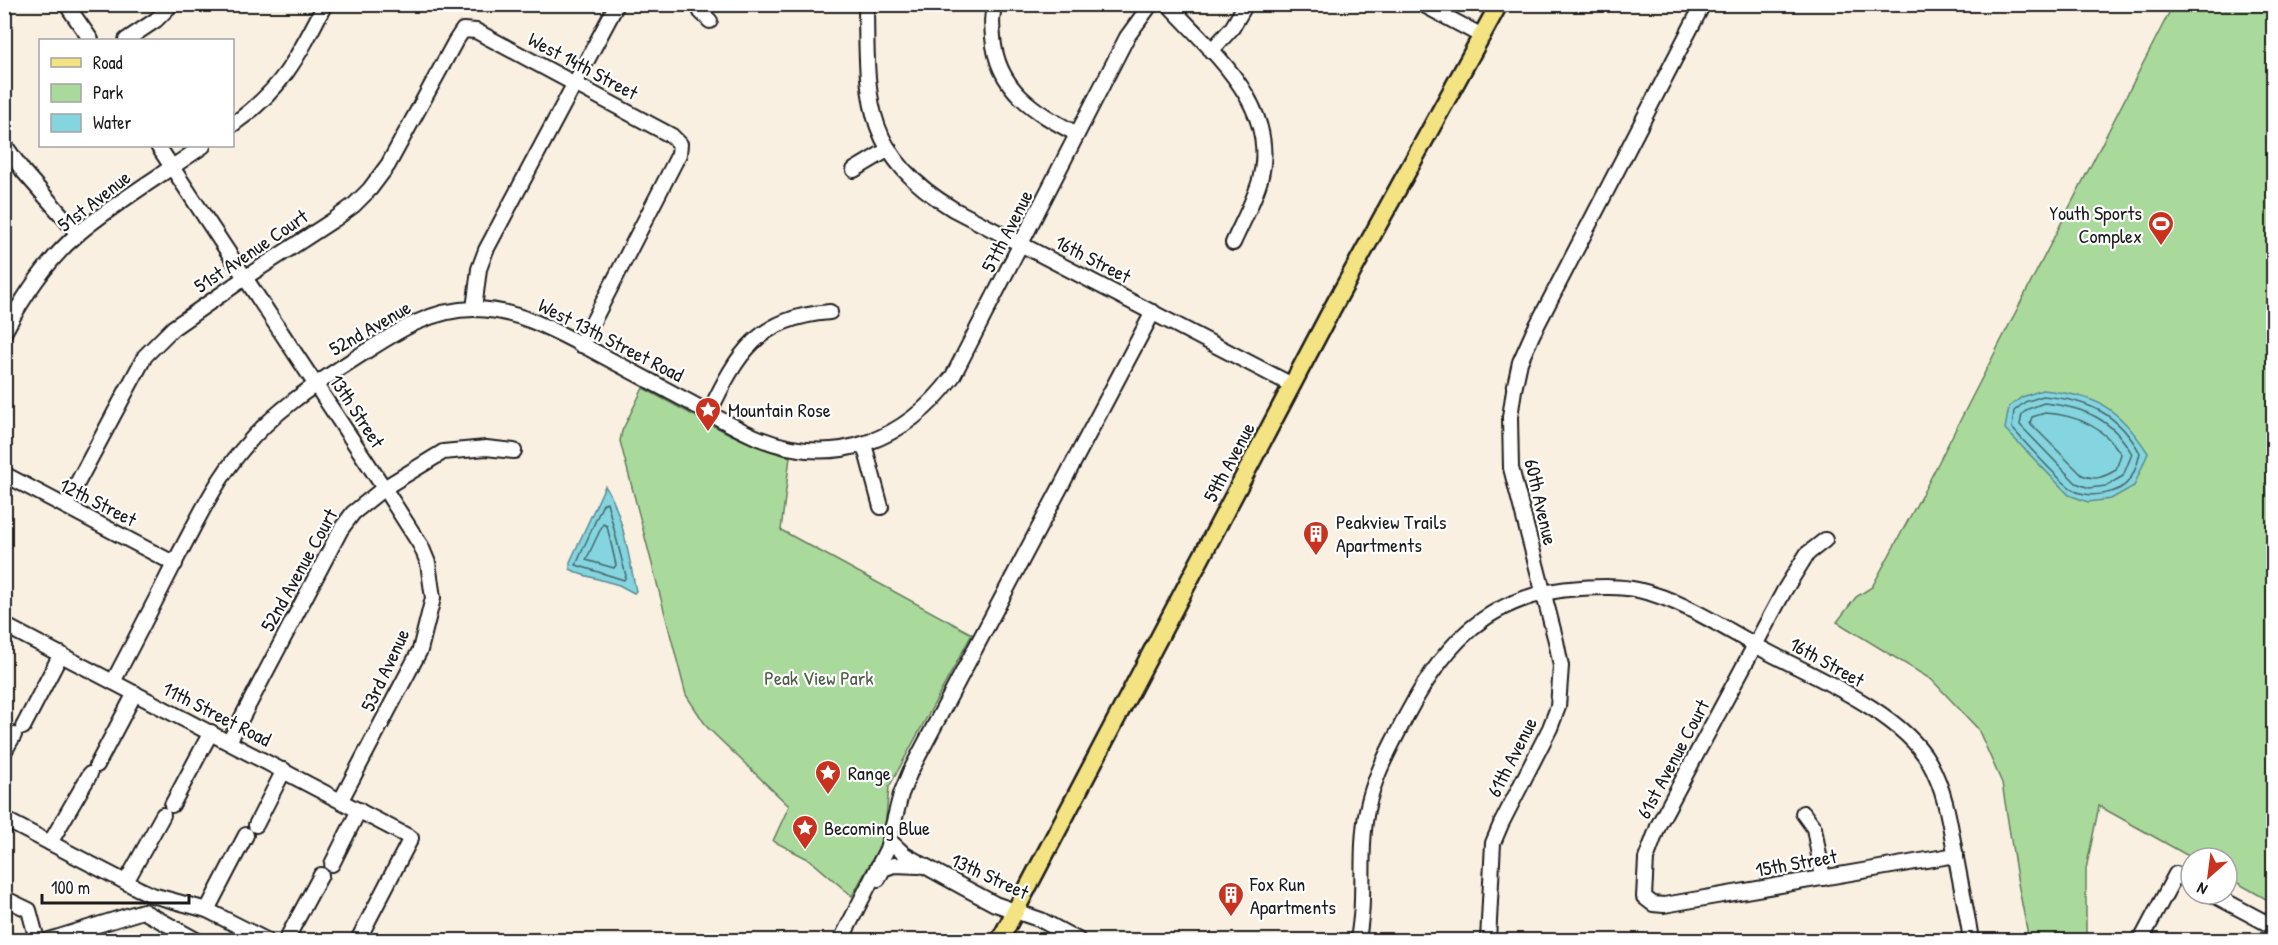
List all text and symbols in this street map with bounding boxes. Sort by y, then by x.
street label: West 14th Street [524,25,644,106]
legend [39,39,234,147]
text: Road [93,50,123,75]
text: Park [93,80,124,105]
text: Water [93,110,131,135]
street label: 51st Avenue [52,164,136,238]
street label: 57th Avenue [974,185,1039,277]
place label: Youth Sports Complex [2049,199,2142,249]
street label: 51st Avenue Court [189,202,314,299]
sports icon: Youth Sports Complex [2146,209,2176,247]
street label: 16th Street [1051,228,1137,290]
street label: West 13th Street Road [534,291,689,388]
street label: 52nd Avenue [324,293,415,362]
street label: 13th Street [324,369,392,454]
place icon: Mountain Rose [693,395,723,433]
place label: Mountain Rose [728,396,831,423]
street label: 59th Avenue [1196,417,1261,506]
street label: 60th Avenue [1518,456,1564,548]
street label: 12th Street [55,471,142,533]
street label: 52nd Avenue Court [254,503,344,636]
place label: Peakview Trails Apartments [1336,508,1447,558]
building icon: Peakview Trails Apartments [1301,519,1331,557]
street label: 53rd Avenue [354,624,415,715]
street label: 16th Street [1785,630,1870,694]
park label: Peak View Park [764,664,874,691]
street label: 11th Street Road [158,675,276,753]
street label: 61st Avenue Court [1630,693,1716,823]
street label: 61th Avenue [1480,712,1543,801]
place icon: Range [813,758,843,796]
place label: Range [848,759,891,786]
place icon: Becoming Blue [790,813,820,851]
place label: Becoming Blue [824,814,930,841]
street label: 15th Street [1753,842,1840,883]
street label: 13th Street [947,846,1034,906]
north arrow [2179,846,2239,906]
scale bar [42,867,189,905]
place label: Fox Run Apartments [1249,870,1336,920]
text: 100 m [51,875,90,900]
text: N [2193,877,2211,901]
building icon: Fox Run Apartments [1216,880,1246,918]

